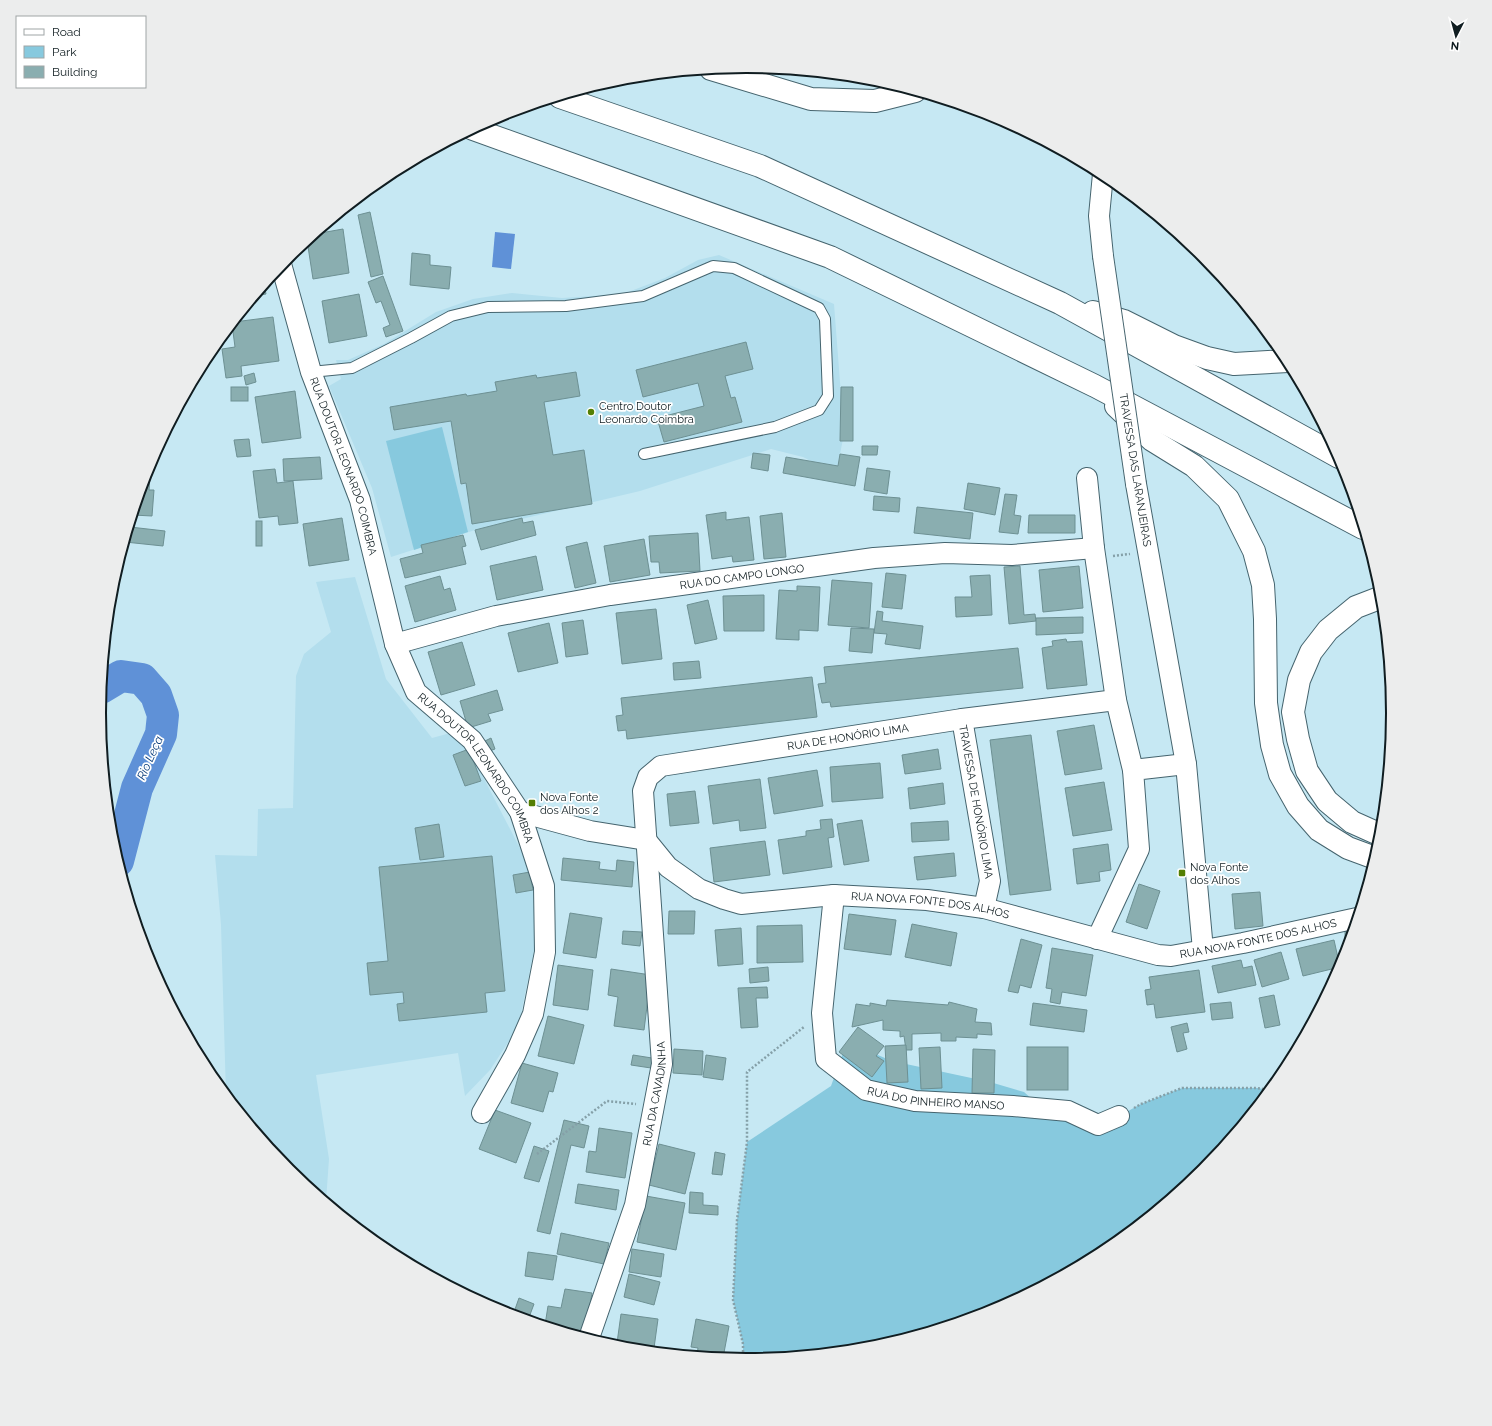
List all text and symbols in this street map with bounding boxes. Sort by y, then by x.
legend [16,16,146,88]
north arrow [1436,16,1476,56]
text: Road [52,25,81,39]
text: N [1450,39,1460,52]
text: Park [52,45,77,59]
text: Building [52,65,98,79]
street label: RUA DOUTOR LEONARDO COIMBRA [307,375,380,557]
street label: TRAVESSA DAS LARANJEIRAS [1116,392,1154,548]
place label: Centro Doutor Leonardo Coimbra [599,400,694,426]
marker: Centro Doutor Leonardo Coimbra [586,407,596,417]
street label: RUA DO CAMPO LONGO [679,561,805,592]
street label: RUA DOUTOR LEONARDO COIMBRA [415,690,536,845]
street label: RUA DE HONÓRIO LIMA [786,721,910,753]
street label: TRAVESSA DE HONÓRIO LIMA [957,724,996,880]
water label: Rio Leça [134,734,166,782]
place label: Nova Fonte dos Alhos 2 [540,791,599,817]
marker: Nova Fonte dos Alhos 2 [527,798,537,808]
place label: Nova Fonte dos Alhos [1190,861,1249,887]
marker: Nova Fonte dos Alhos [1177,868,1187,878]
street label: RUA NOVA FONTE DOS ALHOS [851,889,1011,921]
street label: RUA NOVA FONTE DOS ALHOS [1179,916,1338,961]
street label: RUA DA CAVADINHA [640,1040,669,1147]
street label: RUA DO PINHEIRO MANSO [866,1084,1005,1112]

